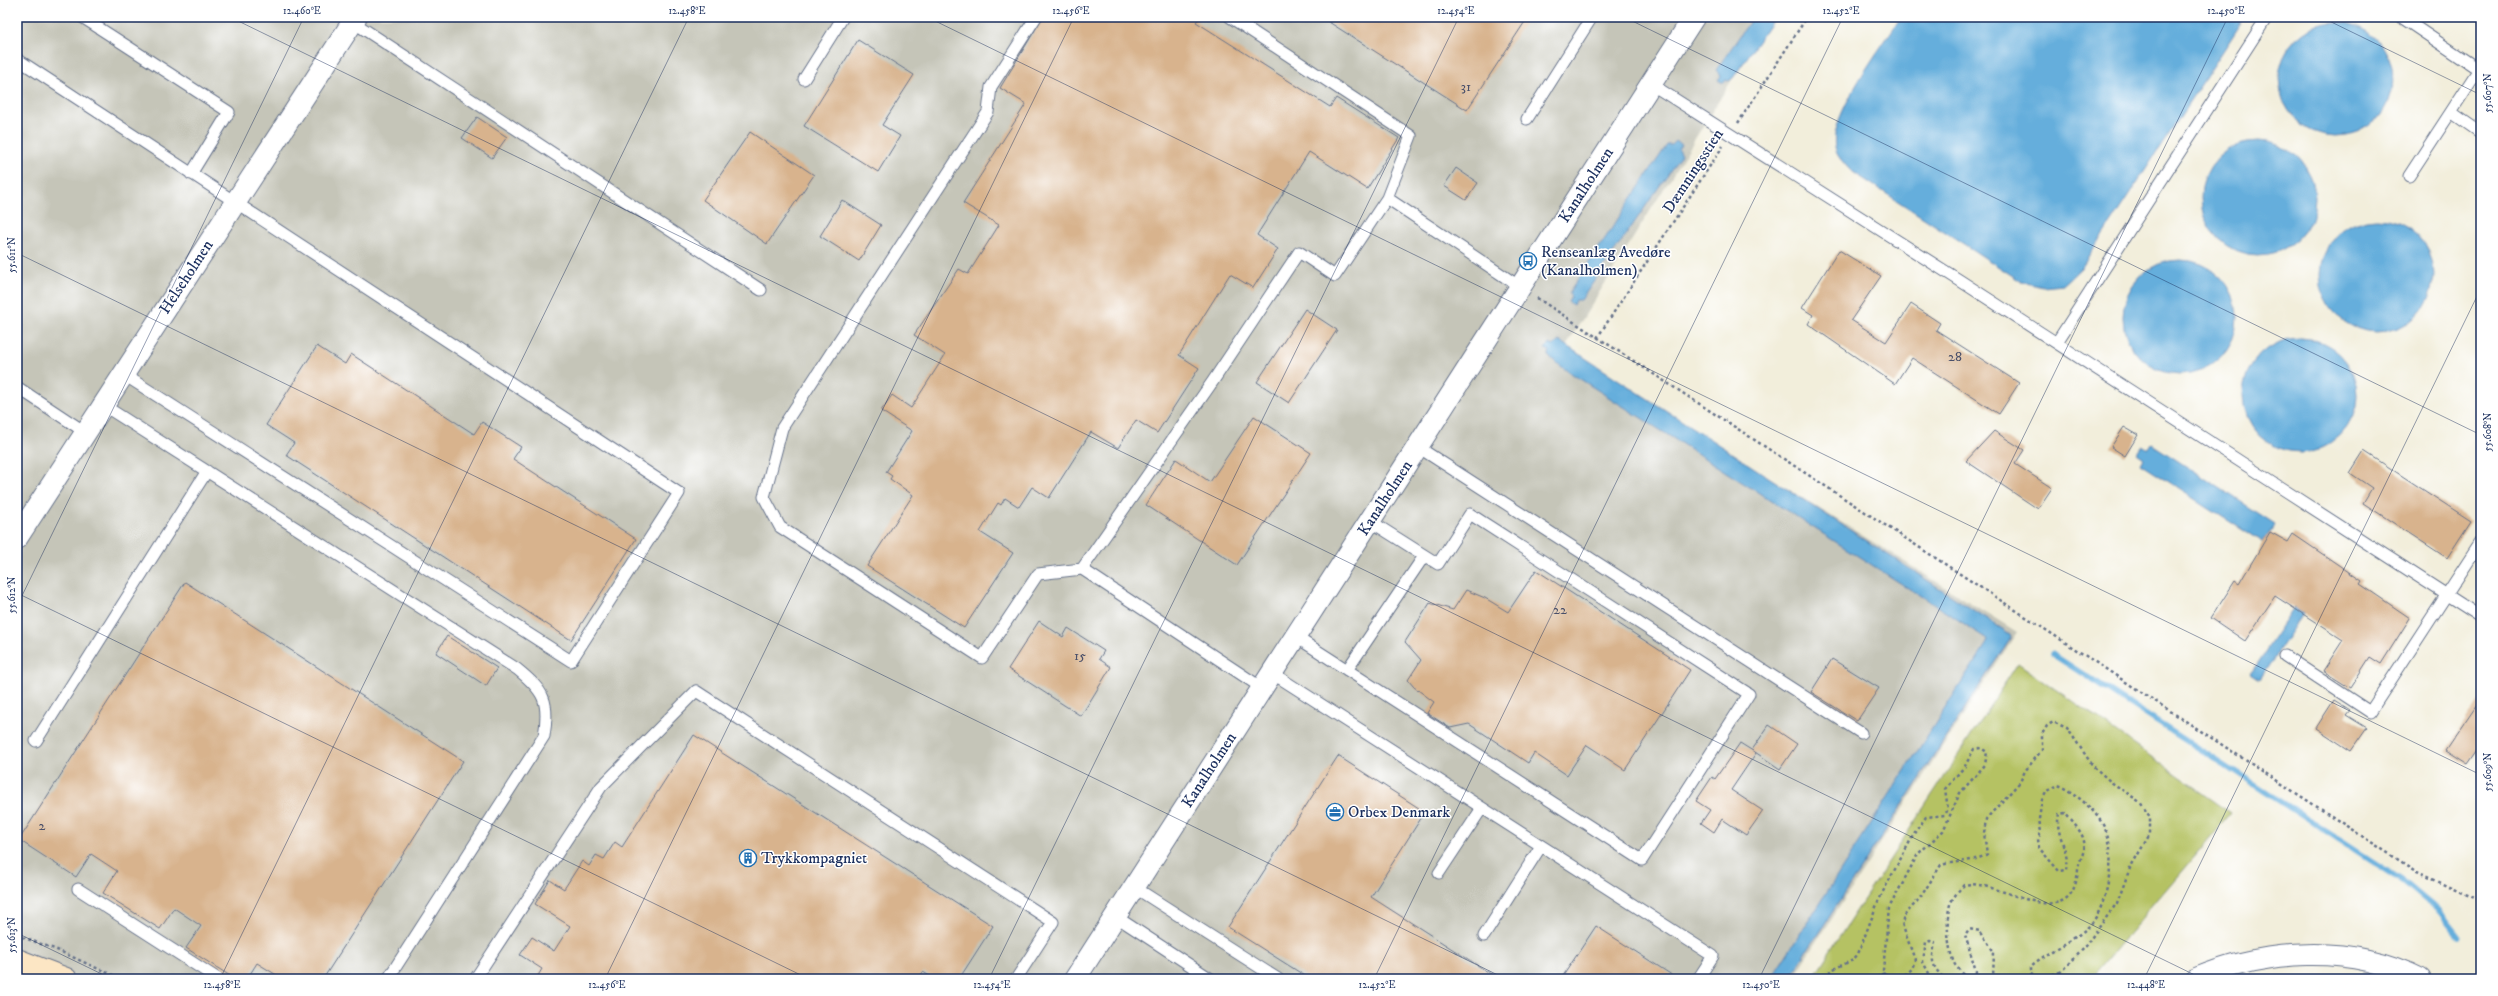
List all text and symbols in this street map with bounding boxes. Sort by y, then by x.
text: 12.460°E [283,5,321,17]
text: 12.458°E [668,5,706,17]
text: 12.456°E [1052,5,1090,17]
text: 12.454°E [1437,5,1475,17]
text: 12.452°E [1822,5,1860,17]
text: 12.450°E [2207,5,2245,17]
text: 55.607°N [2482,73,2494,113]
house number: 31 [1461,78,1471,96]
street label: Dæmningsstien [1658,124,1728,217]
street label: Kanalholmen [1554,143,1618,226]
street label: Helseholmen [155,236,218,318]
text: 55.611°N [6,237,18,273]
place label: Renseanlæg Avedøre (Kanalholmen) [1541,242,1671,280]
bus stop icon: Renseanlæg Avedøre (Kanalholmen) [1518,251,1538,271]
house number: 28 [1948,348,1962,366]
text: 55.608°N [2482,412,2494,452]
street label: Kanalholmen [1353,456,1417,539]
text: 55.612°N [6,576,18,614]
house number: 22 [1553,601,1567,619]
house number: 15 [1074,647,1086,665]
street label: Kanalholmen [1177,728,1241,811]
text: 55.609°N [2482,753,2494,792]
office icon: Orbex Denmark [1325,802,1345,822]
place label: Orbex Denmark [1348,802,1450,822]
house number: 2 [39,817,46,835]
building icon: Trykkompagniet [738,848,758,868]
place label: Trykkompagniet [761,848,867,868]
text: 55.613°N [6,917,18,953]
text: 12.458°E [203,979,241,991]
text: 12.456°E [588,979,626,991]
text: 12.454°E [973,979,1011,991]
text: 12.452°E [1358,979,1396,991]
text: 12.450°E [1742,979,1780,991]
text: 12.448°E [2127,979,2165,991]

